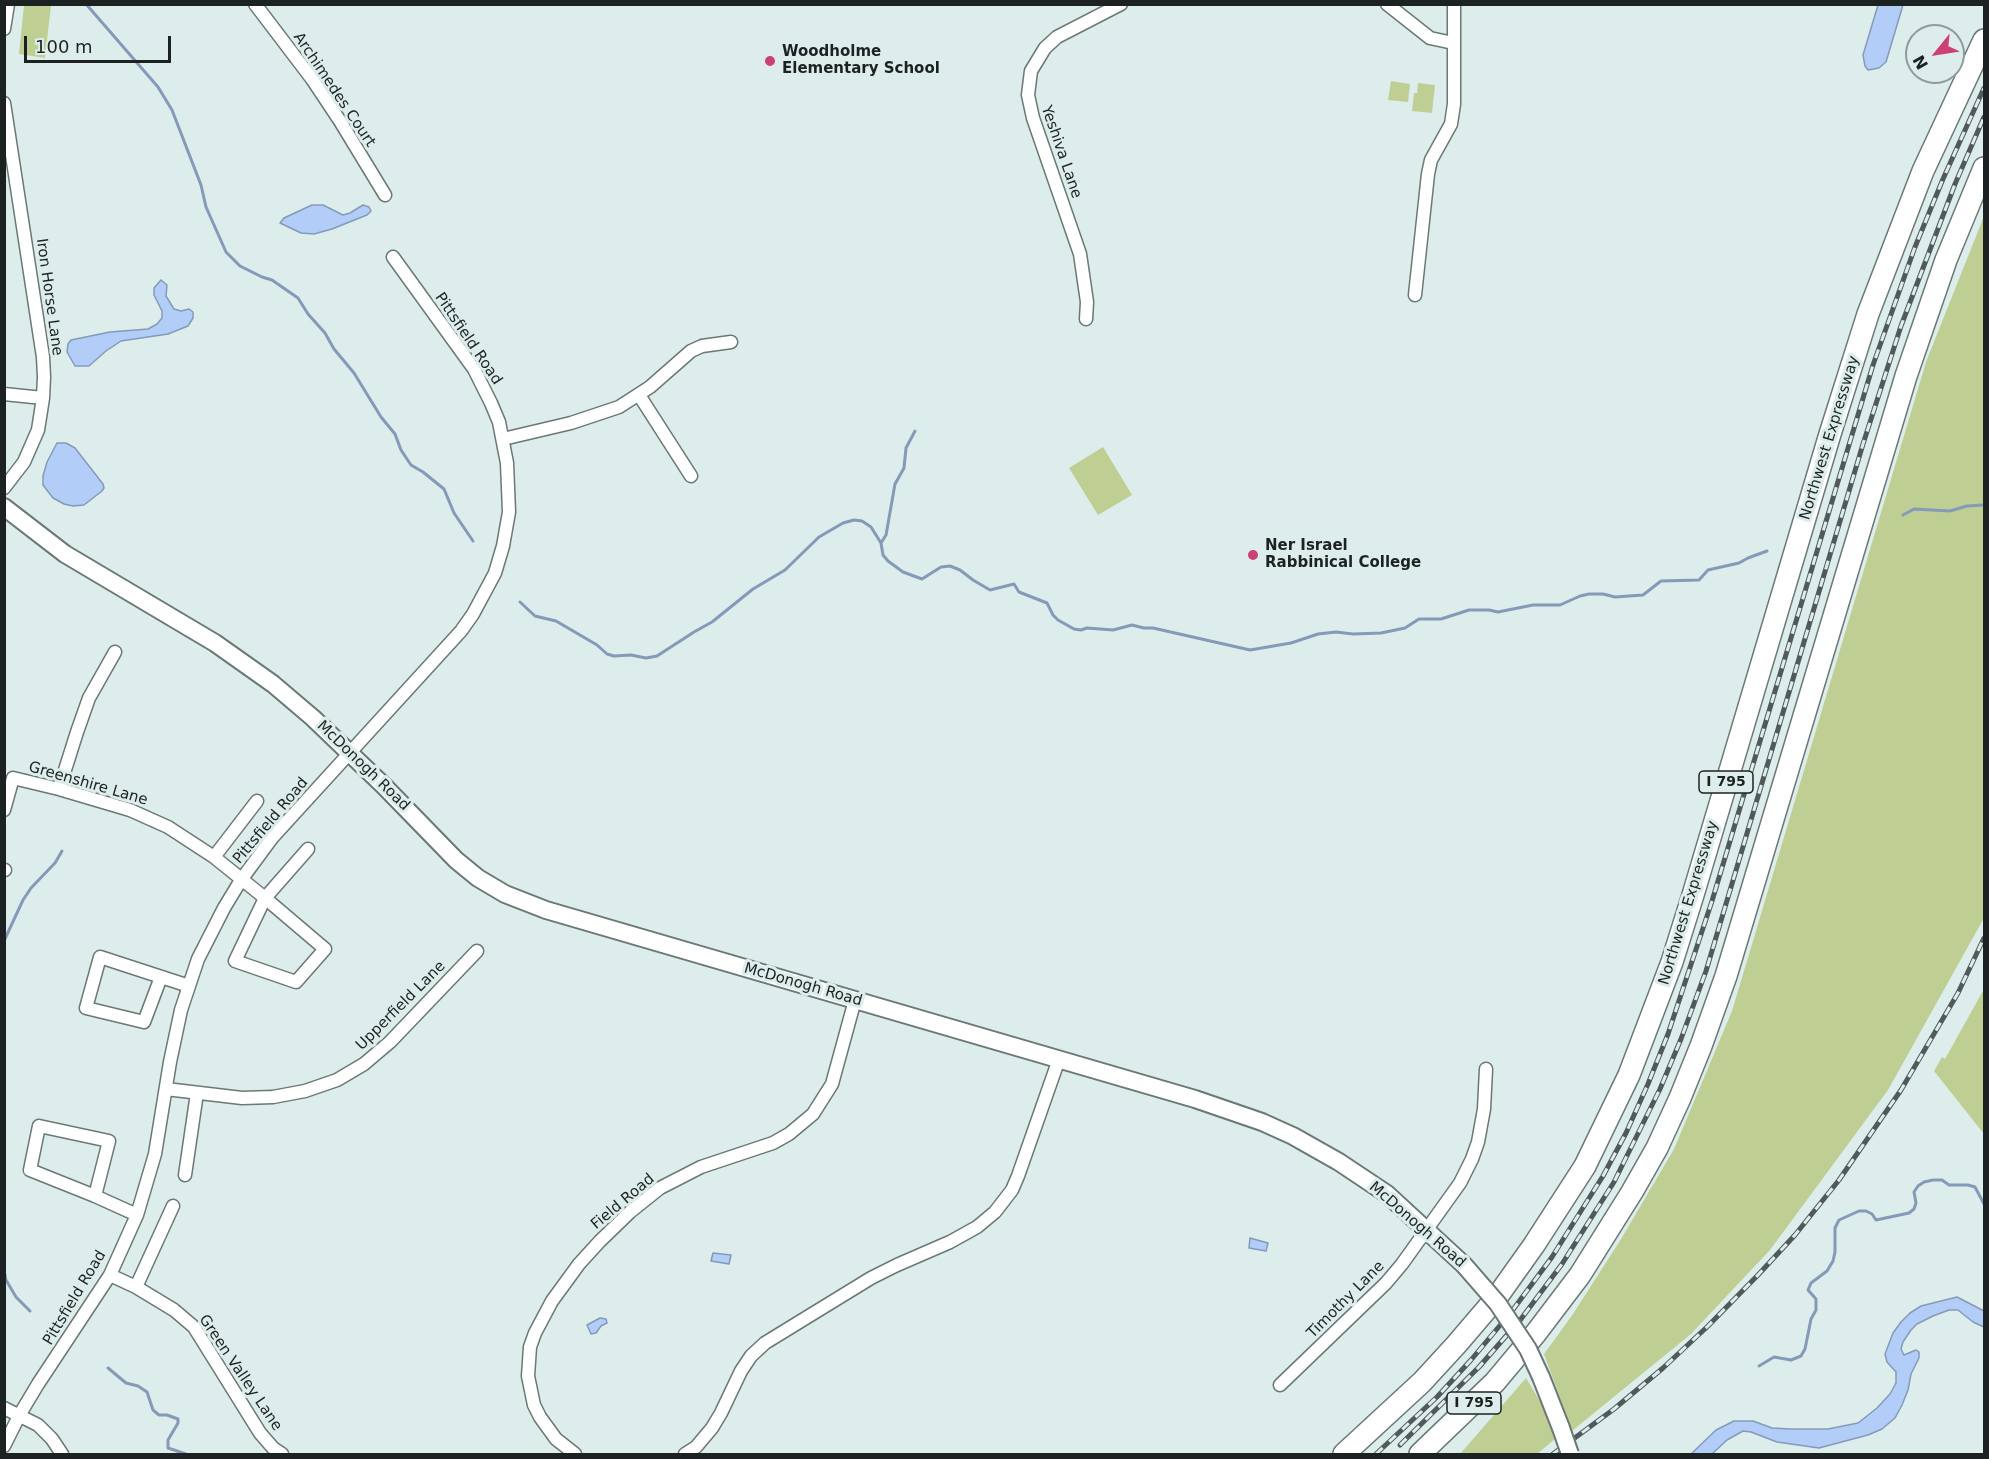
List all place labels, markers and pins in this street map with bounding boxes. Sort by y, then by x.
place label: Woodholme Elementary School [782,43,940,78]
marker: Woodholme Elementary School [763,54,777,68]
place label: Ner Israel Rabbinical College [1265,537,1421,572]
marker: Ner Israel Rabbinical College [1246,548,1260,562]

